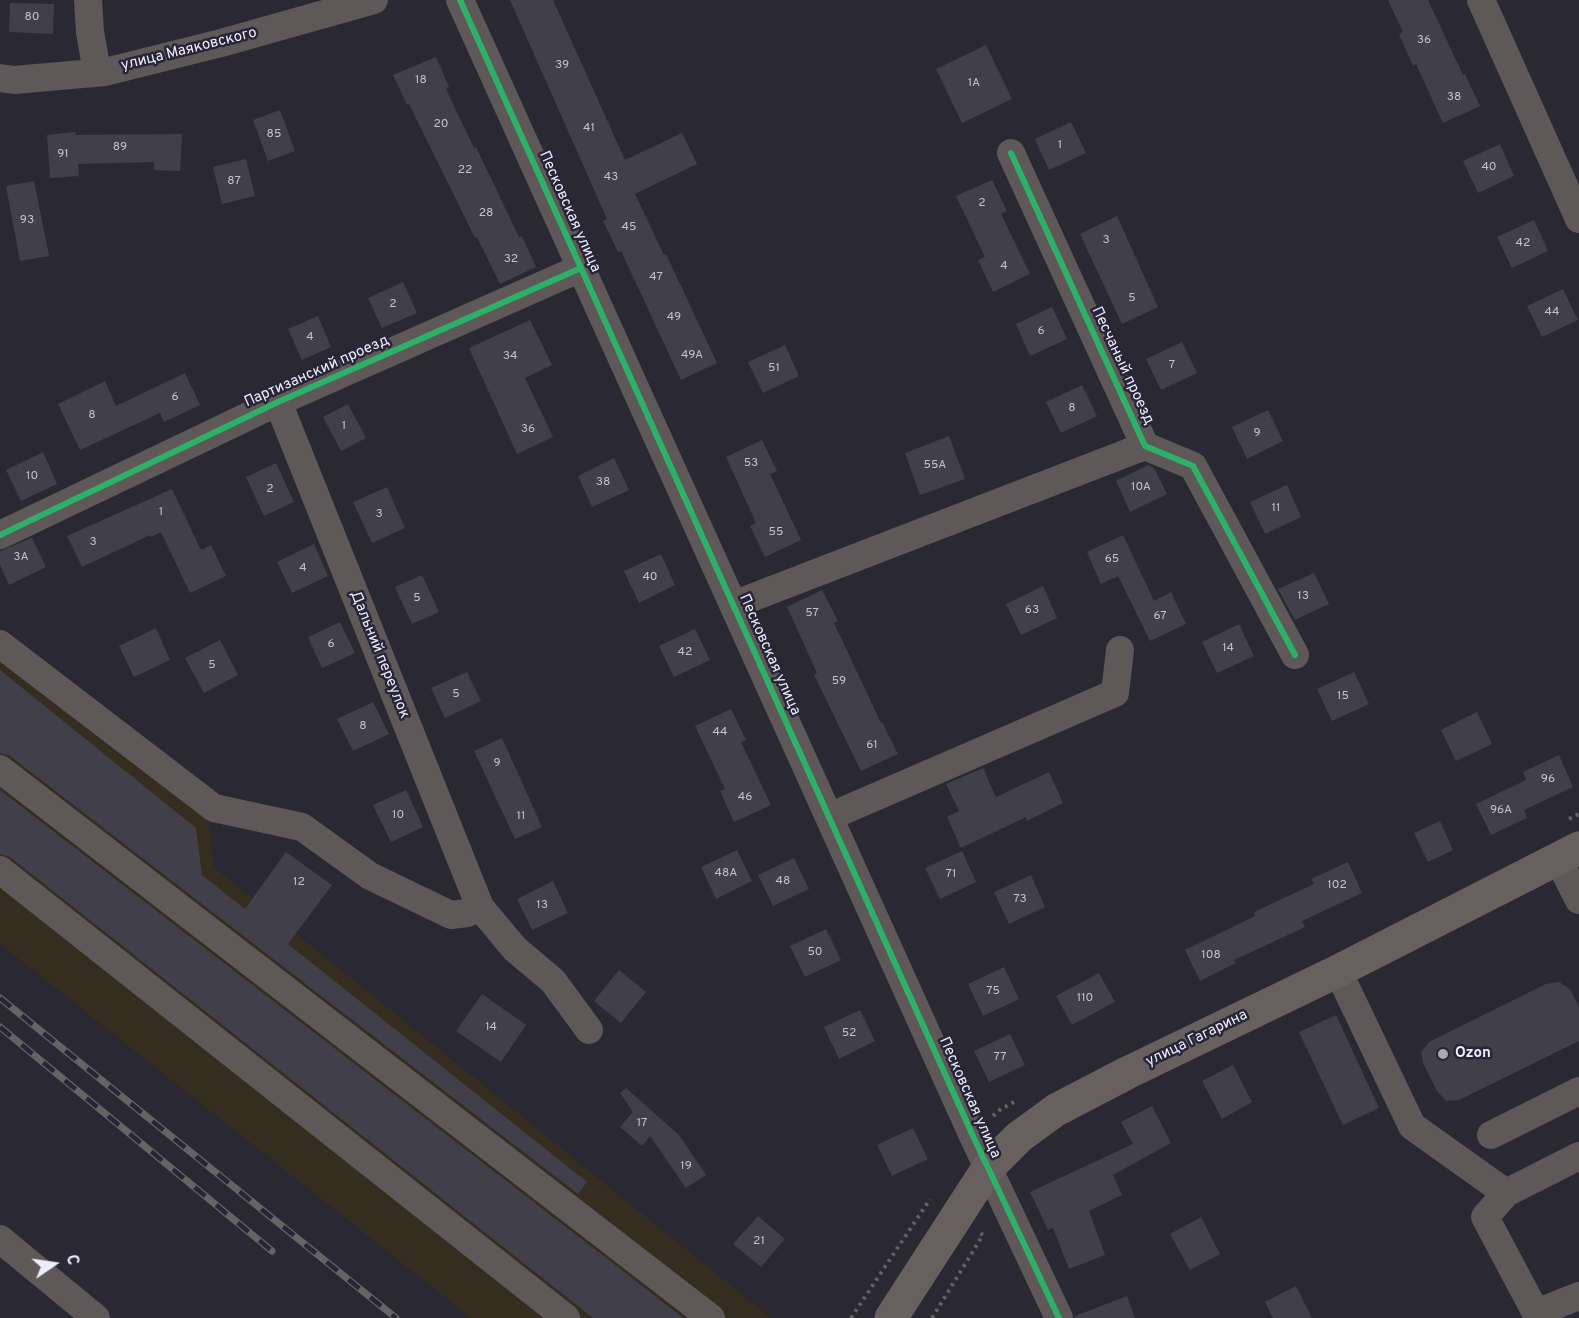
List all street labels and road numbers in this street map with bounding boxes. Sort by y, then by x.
street label: улица Маяковского [119,24,259,76]
street label: Песковская улица [534,149,604,275]
street label: Песчаный проезд [1087,304,1157,428]
street label: Партизанский проезд [242,332,392,412]
street label: Дальний переулок [345,589,413,721]
street label: Песковская улица [734,592,804,718]
street label: улица Гагарина [1143,1007,1251,1071]
street label: Песковская улица [934,1035,1004,1161]

